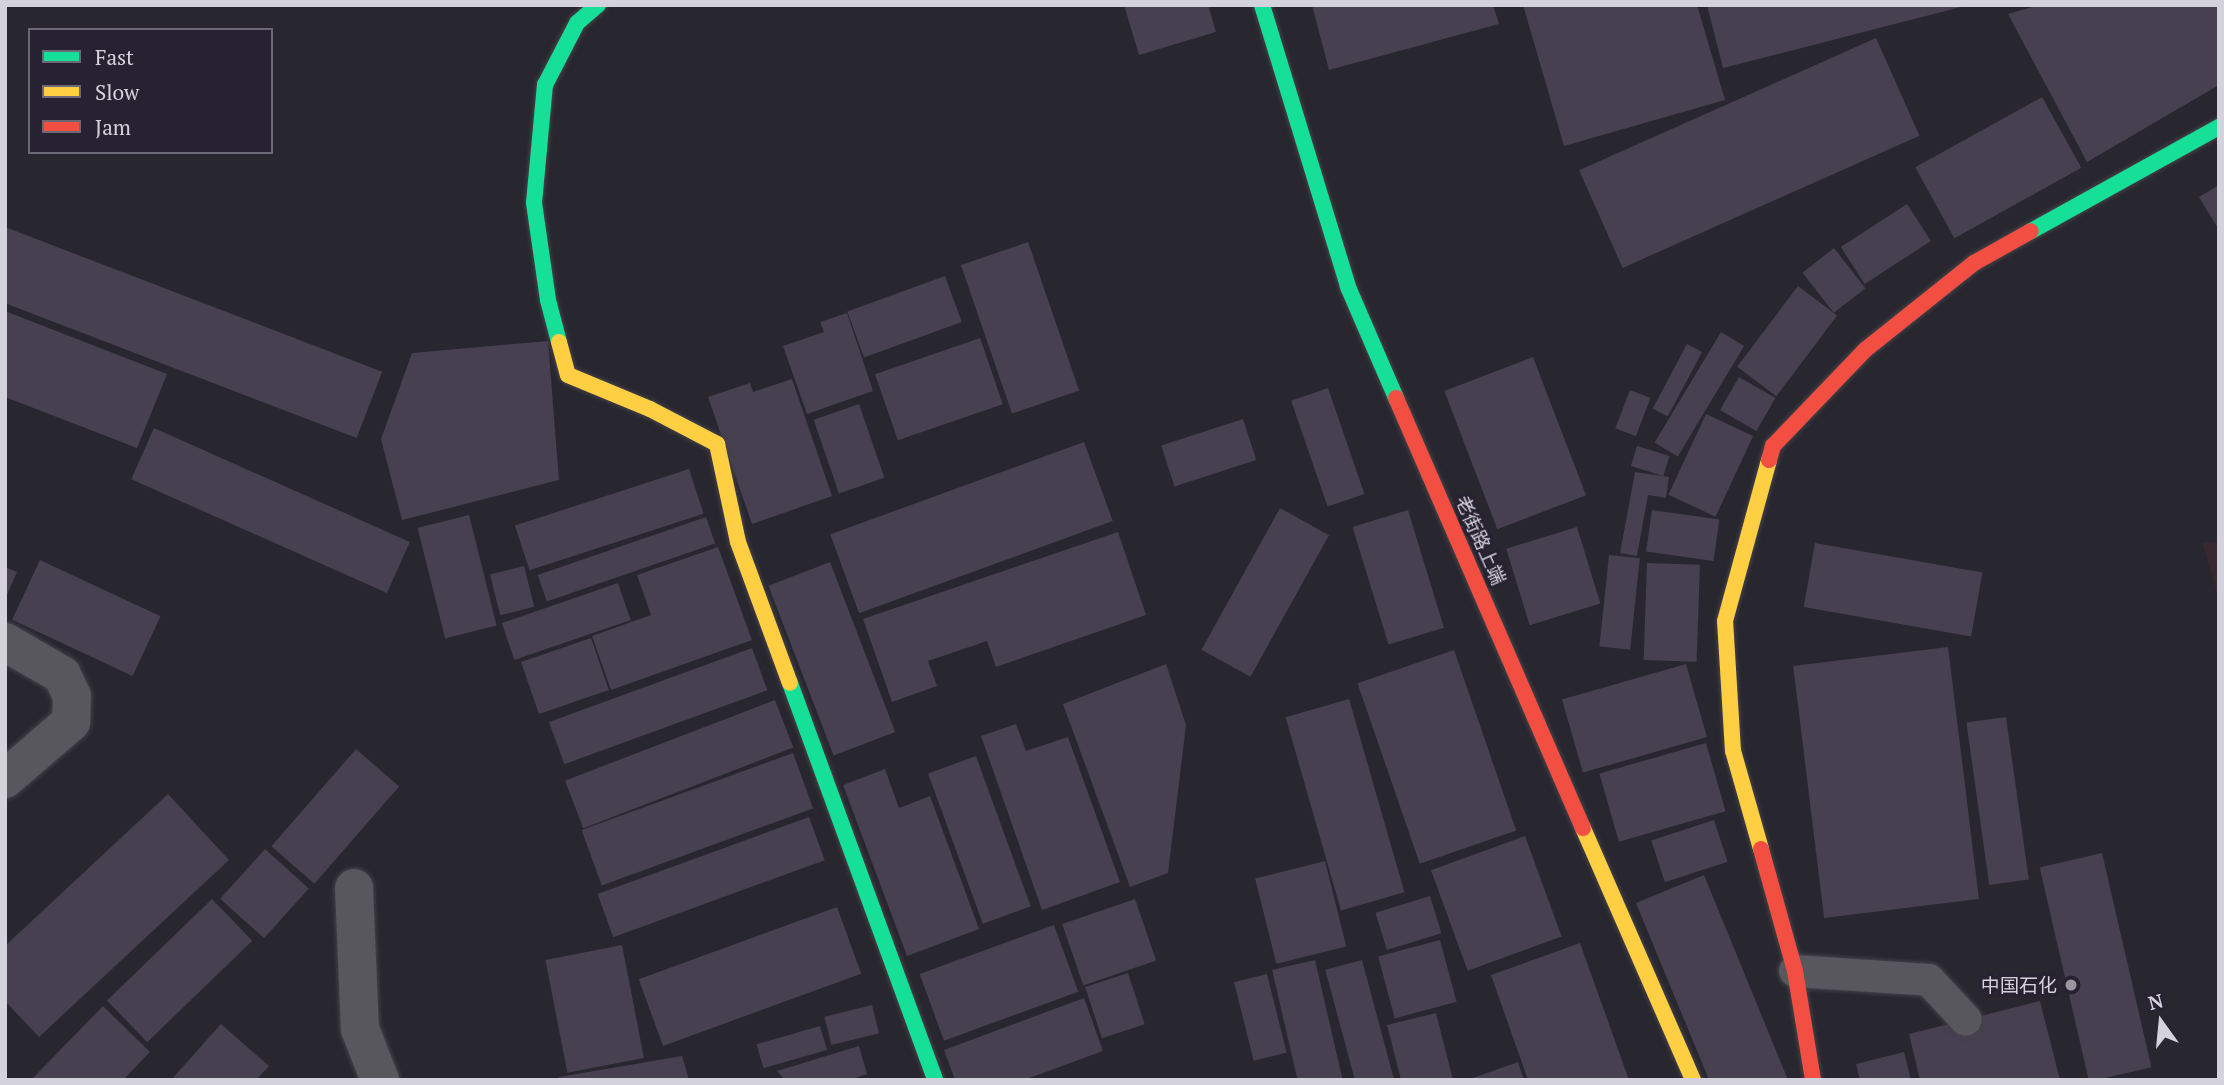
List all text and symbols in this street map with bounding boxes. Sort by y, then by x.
legend [28,28,273,154]
text: Fast [95,43,134,71]
text: Slow [95,78,139,106]
text: Jam [95,113,131,141]
street label: 老街路上端 [1451,492,1511,588]
place label: 中国石化 [1981,974,2057,996]
marker: 中国石化 [2063,977,2079,993]
north arrow [2126,987,2196,1057]
text: N [2145,987,2166,1015]

